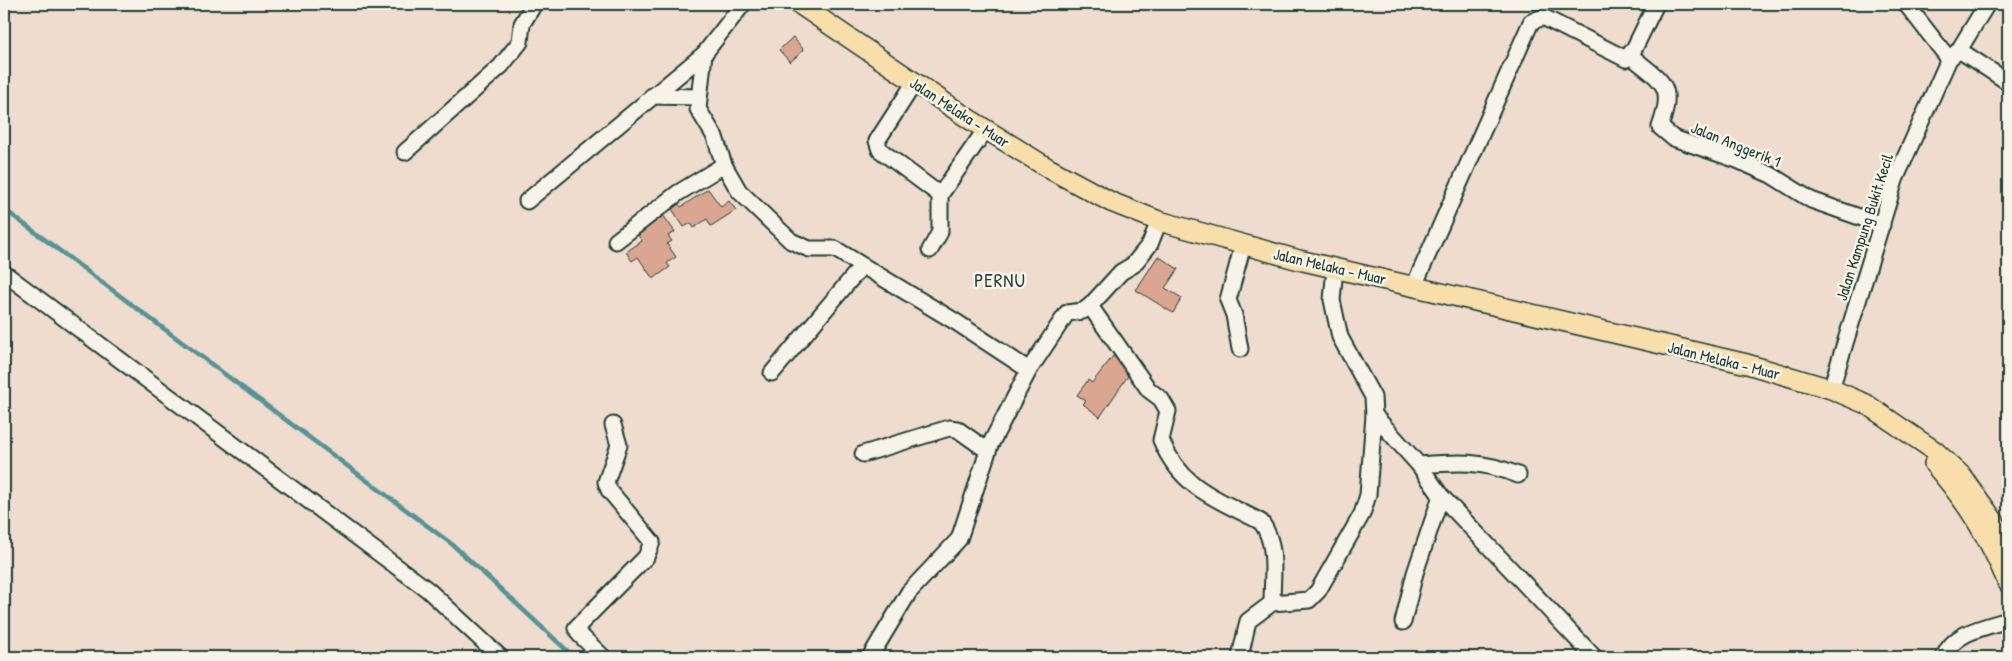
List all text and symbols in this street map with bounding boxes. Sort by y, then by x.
street label: Jalan Melaka - Muar [906,71,1014,153]
street label: Jalan Anggerik 1 [1688,116,1784,172]
street label: Jalan Kampung Bukit Kecil [1830,150,1898,303]
street label: Jalan Melaka - Muar [1271,242,1389,290]
district label: PERNU [974,267,1026,293]
street label: Jalan Melaka - Muar [1665,335,1783,385]

